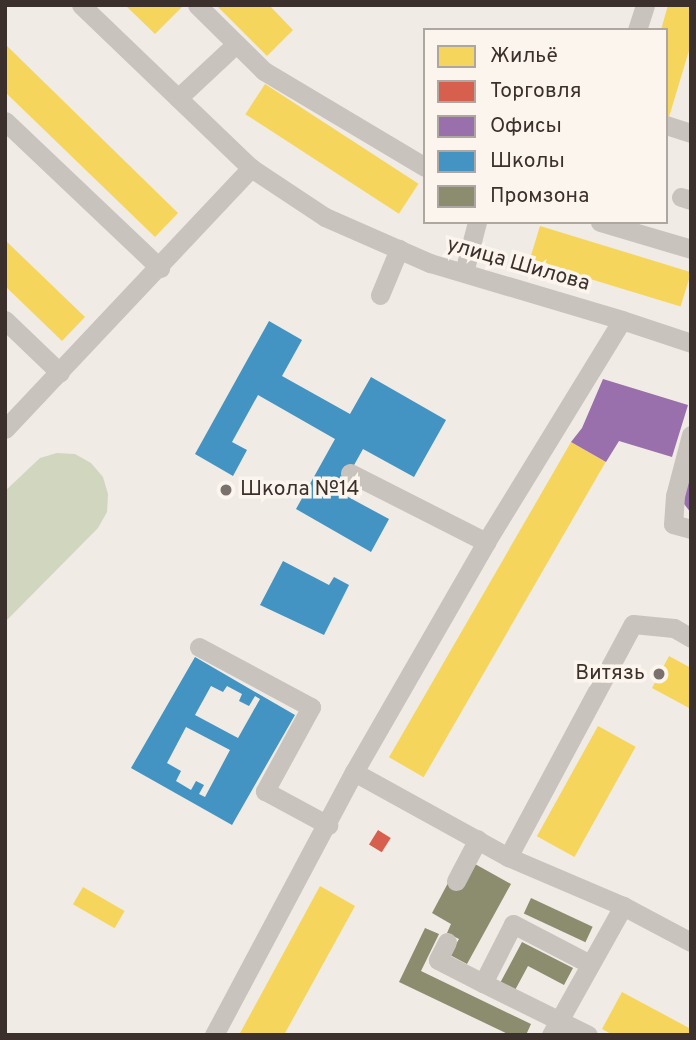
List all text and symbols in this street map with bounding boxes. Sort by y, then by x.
legend [423,28,668,224]
text: Жильё [490,43,558,70]
text: Торговля [490,78,581,105]
text: Офисы [490,113,562,140]
text: Школы [490,148,565,175]
text: Промзона [490,183,589,210]
street label: улица Шилова [444,233,592,297]
place label: Школа №14 [240,477,359,503]
marker: Школа №14 [218,482,234,498]
place label: Витязь [575,661,645,687]
marker: Витязь [651,666,667,682]

